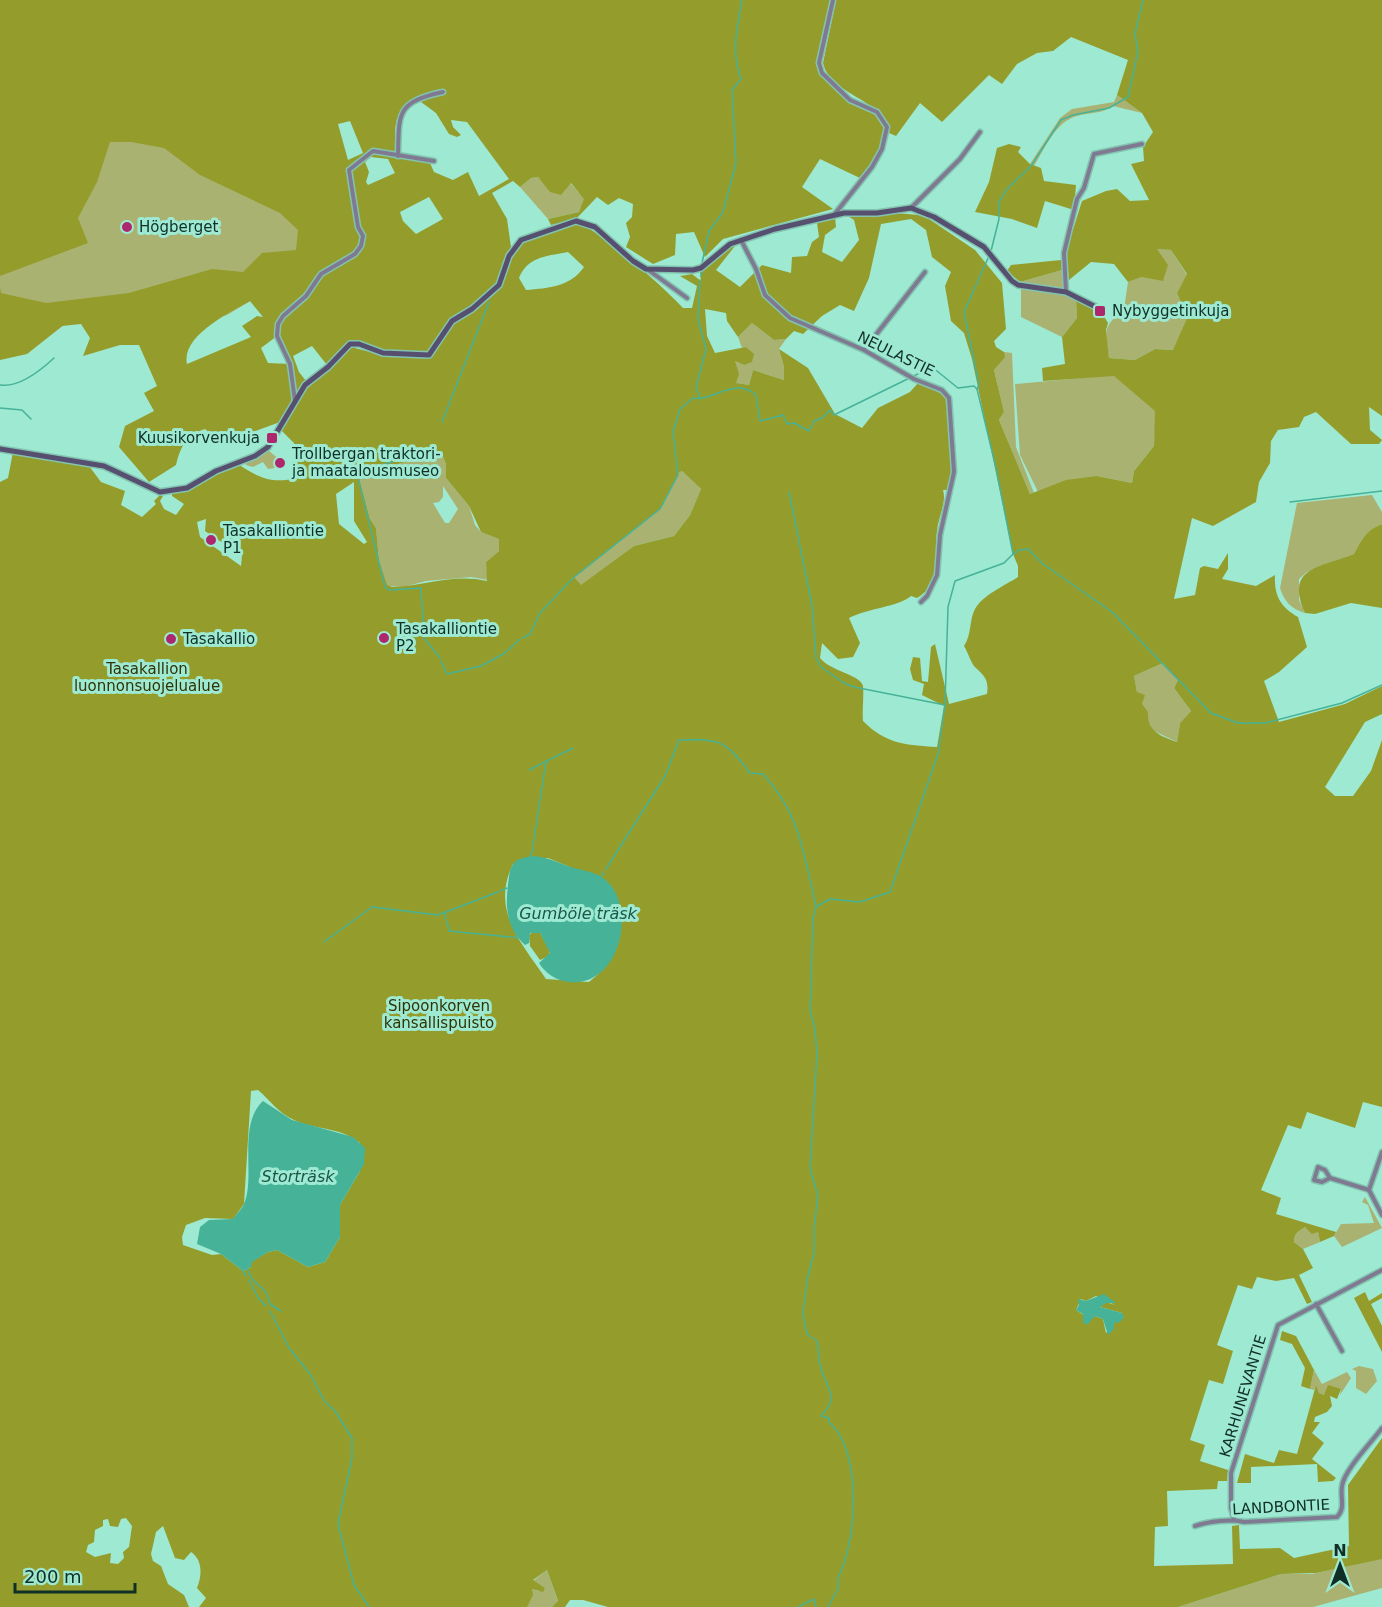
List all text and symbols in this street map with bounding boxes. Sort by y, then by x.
place label: Högberget [139,218,218,236]
marker: Högberget [120,220,134,234]
place label: Nybyggetinkuja [1112,302,1229,320]
marker: Nybyggetinkuja [1093,304,1107,318]
street label: NEULASTIE [855,328,937,380]
place label: Kuusikorvenkuja [138,429,260,447]
marker: Kuusikorvenkuja [265,431,279,445]
place label: Trollbergan traktori- ja maatalousmuseo [291,445,441,480]
marker: Trollbergan traktori- ja maatalousmuseo [273,456,287,470]
place label: Tasakalliontie P1 [222,522,324,557]
marker: Tasakalliontie P1 [204,533,218,547]
place label: Tasakalliontie P2 [395,620,497,655]
place label: Tasakallio [182,630,255,648]
marker: Tasakalliontie P2 [377,631,391,645]
marker: Tasakallio [164,632,178,646]
park label: Tasakallion luonnonsuojelualue [74,660,220,695]
water label: Gumböle träsk [519,904,638,923]
park label: Sipoonkorven kansallispuisto [384,997,494,1032]
water label: Storträsk [261,1167,335,1186]
street label: KARHUNEVANTIE [1216,1333,1270,1459]
street label: LANDBONTIE [1232,1495,1330,1519]
north arrow [1310,1535,1370,1595]
text: N [1333,1541,1347,1560]
scale bar [15,1556,135,1594]
text: 200 m [24,1566,82,1587]

